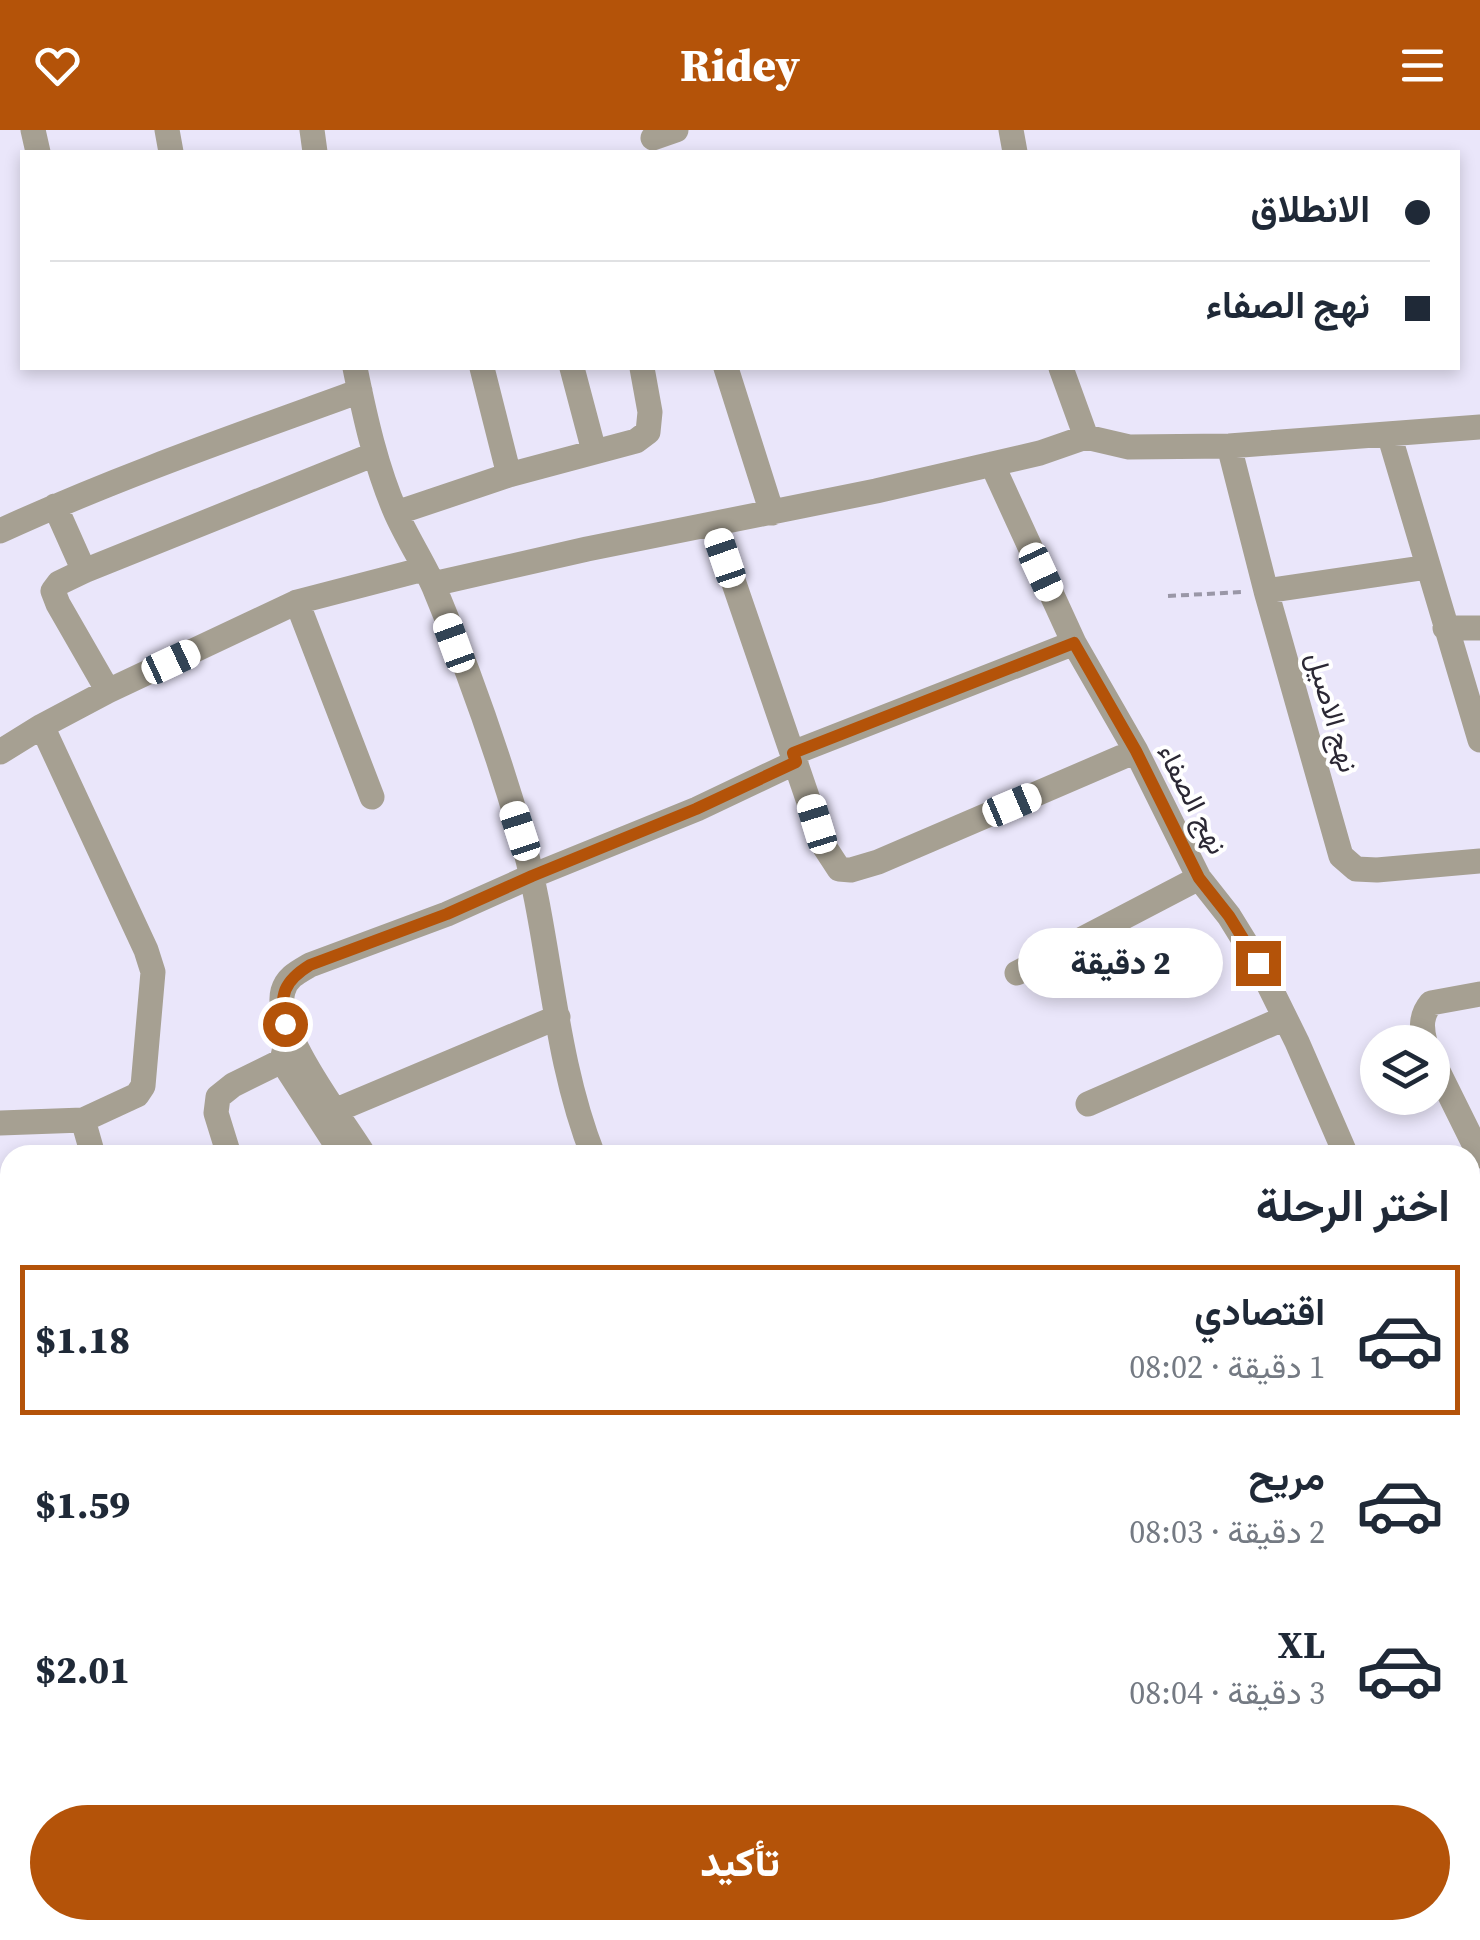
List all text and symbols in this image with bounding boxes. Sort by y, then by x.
text: Ridey [680,34,800,96]
icon: heart [30,38,85,93]
icon: menu [1395,38,1450,93]
text: الانطلاق [1251,183,1370,235]
text: نهج الصفاء [1206,279,1370,331]
car [701,525,749,591]
car [1015,538,1067,606]
car [430,610,478,676]
car [137,636,205,688]
street label: نهج الاصيل [1297,647,1368,777]
street label: نهج الصفاء [1148,737,1237,861]
car [979,779,1045,831]
car [794,791,840,857]
car [496,798,544,864]
callout: 2 دقيقة [1018,928,1223,998]
text: 2 دقيقة [1070,941,1171,985]
route end [1236,941,1281,986]
route start [263,1002,308,1047]
map controls [1360,1025,1450,1115]
button: layers [1360,1025,1450,1115]
text: اختر الرحلة [1256,1174,1450,1236]
text: اقتصادي [1194,1286,1325,1338]
icon: car [1355,1295,1445,1385]
text: $1.18 [35,1314,130,1366]
text: 1 دقيقة · 08:02 [1129,1345,1325,1389]
text: مريح [1249,1451,1325,1503]
icon: car [1355,1460,1445,1550]
text: $1.59 [35,1479,130,1531]
text: 2 دقيقة · 08:03 [1129,1510,1325,1554]
text: XL [1278,1619,1325,1671]
icon: car [1355,1625,1445,1715]
text: $2.01 [35,1644,130,1696]
text: 3 دقيقة · 08:04 [1129,1671,1325,1715]
button: تأكيد [30,1805,1450,1920]

